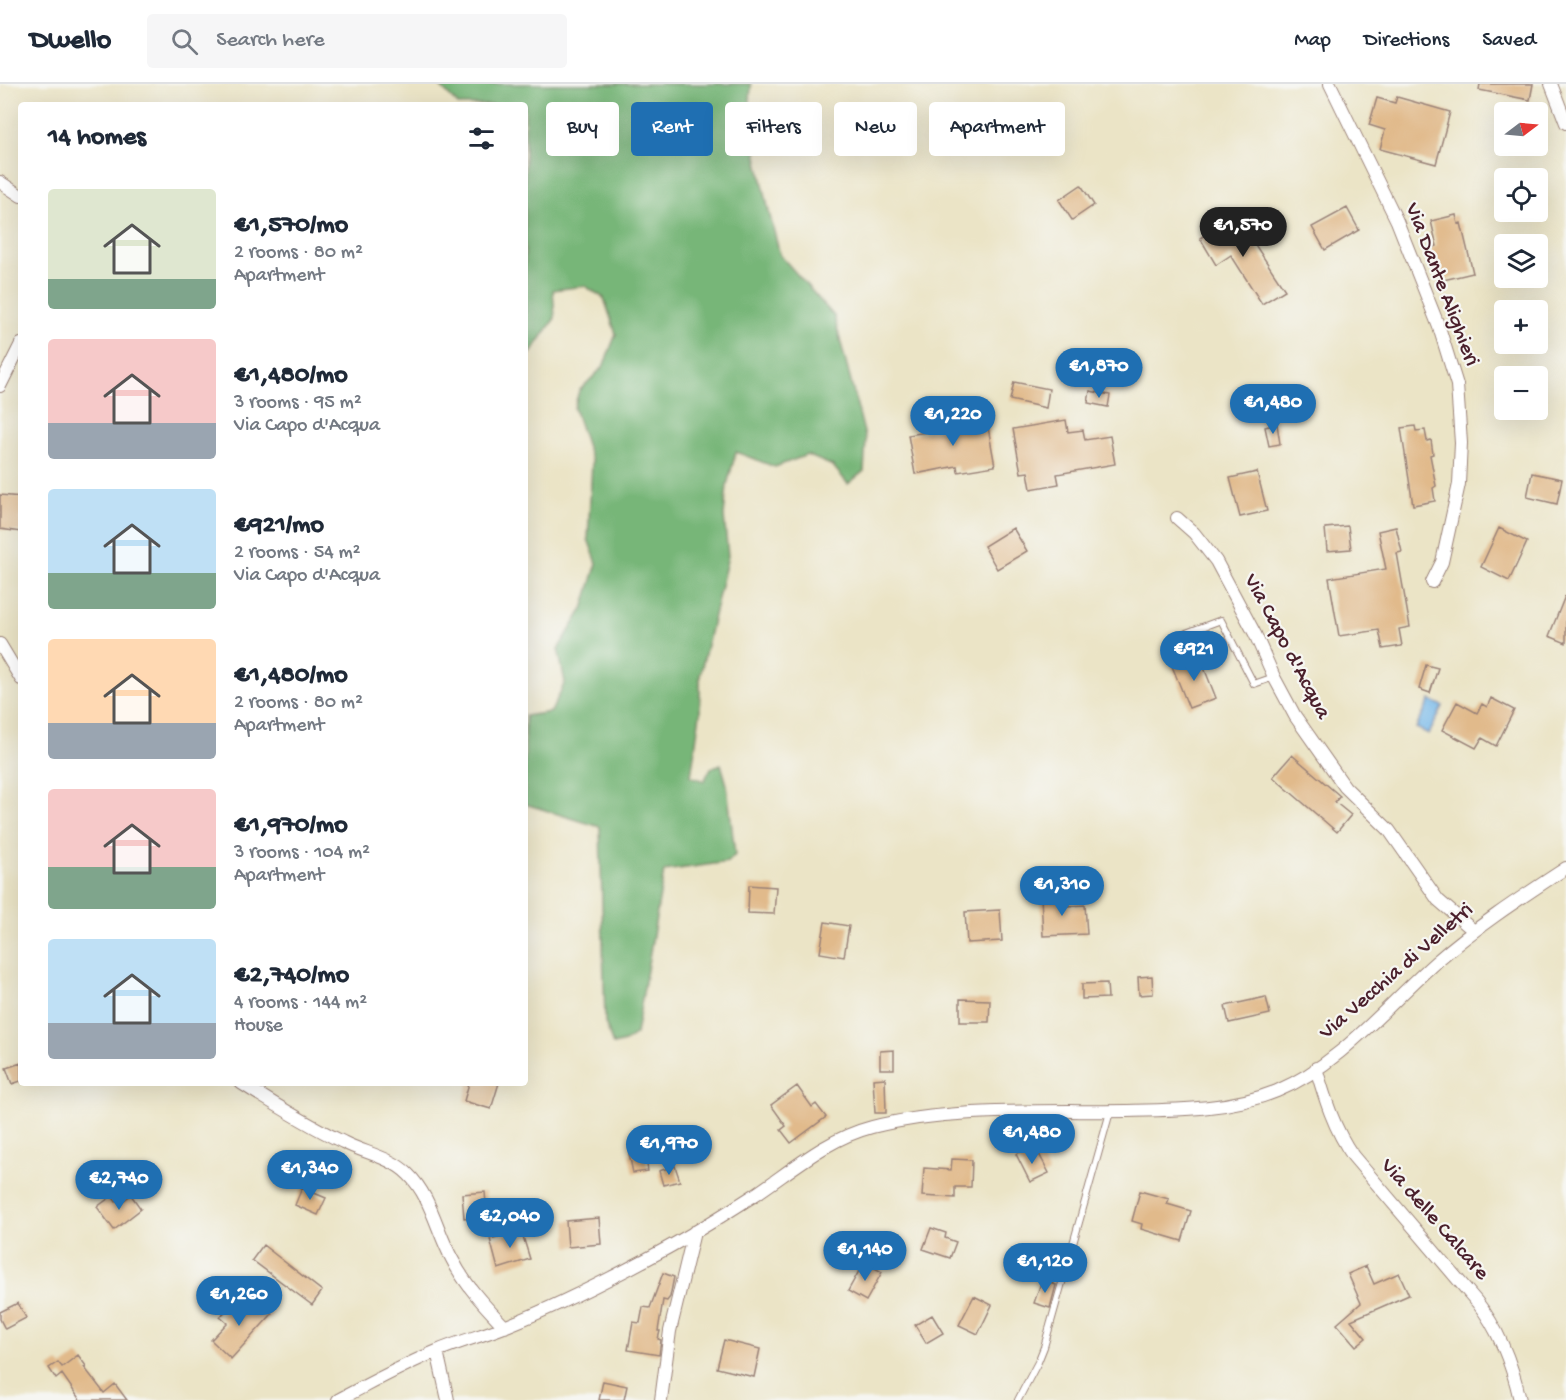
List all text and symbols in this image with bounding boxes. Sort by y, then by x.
search box [147,14,567,68]
text: Dwello [30,25,111,58]
icon: search [168,25,201,58]
text: Search here [216,28,325,54]
text: Map [1294,29,1331,54]
text: Directions [1364,29,1449,54]
text: Saved [1482,29,1536,54]
chip: Buy [546,102,619,156]
chip: Rent [631,102,713,156]
chip: Filters [725,102,822,156]
chip: New [834,102,917,156]
chip: Apartment [929,102,1065,156]
north arrow [1494,102,1548,156]
map controls [1494,102,1548,420]
icon: filters [465,122,498,155]
text: 14 homes [48,123,146,154]
button: locate [1494,168,1548,222]
street label: Via Dante Alighieri [1398,199,1484,370]
pin: €1,570 [1194,207,1292,258]
text: €1,570/mo [234,211,348,242]
icon: home [96,213,168,285]
text: €1,570 [1214,215,1272,238]
button: layers [1494,234,1548,288]
text: 2 rooms · 80 m² [234,242,363,265]
text: Apartment [234,265,324,288]
button: + [1494,300,1548,354]
pin: €1,870 [1050,348,1148,399]
text: €1,870 [1070,356,1128,379]
text: €1,480/mo [234,361,348,392]
icon: home [96,363,168,435]
button: − [1494,366,1548,420]
pin: €1,480 [1224,384,1322,435]
text: 3 rooms · 95 m² [234,392,362,415]
text: €1,480 [1244,392,1302,415]
pin: €1,220 [904,396,1002,447]
text: €1,220 [924,404,982,427]
text: Via Capo d'Acqua [234,415,380,438]
text: €921/mo [234,511,324,542]
icon: home [96,513,168,585]
text: 2 rooms · 54 m² [234,542,361,565]
text: Via Capo d'Acqua [234,565,380,588]
street label: Via Capo d'Acqua [1236,569,1336,725]
pin: €921 [1158,631,1230,682]
text: €921 [1174,639,1214,662]
text: €1,480/mo [234,661,348,692]
icon: home [96,663,168,735]
text: 2 rooms · 80 m² [234,692,363,715]
text: Apartment [234,715,324,738]
text: €1,970/mo [234,811,348,842]
icon: home [96,813,168,885]
text: 3 rooms · 104 m² [234,842,370,865]
text: Apartment [234,865,324,888]
pin: €1,310 [1013,866,1111,917]
text: €1,310 [1034,874,1090,897]
street label: Via Vecchia di Velletri [1314,898,1480,1047]
text: €2,740/mo [234,961,349,992]
icon: home [96,963,168,1035]
text: 4 rooms · 144 m² [234,992,367,1015]
text: House [234,1015,283,1038]
pin: €1,480 [983,1114,1081,1165]
text: €1,480 [1003,1122,1061,1145]
pin: €1,970 [620,1125,718,1176]
text: €1,970 [640,1133,698,1156]
pin: €1,340 [261,1150,359,1201]
street label: Via delle Calcare [1373,1153,1494,1287]
text: €1,340 [281,1158,339,1181]
pin: €2,740 [70,1160,168,1211]
text: €2,740 [89,1168,149,1191]
pin: €2,040 [461,1198,559,1249]
text: €2,040 [480,1206,540,1229]
pin: €1,140 [816,1231,914,1282]
text: €1,140 [837,1239,893,1262]
pin: €1,120 [996,1243,1094,1294]
text: €1,120 [1017,1251,1073,1274]
pin: €1,260 [190,1276,288,1327]
text: €1,260 [210,1284,268,1307]

